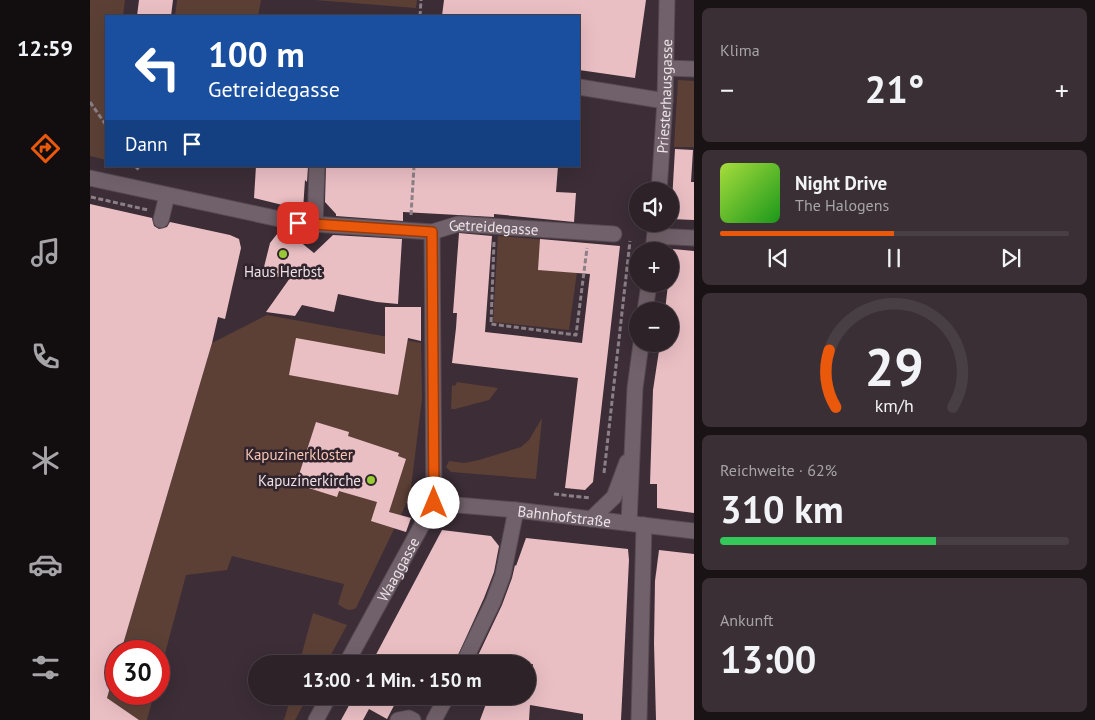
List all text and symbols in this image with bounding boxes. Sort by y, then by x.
text: 100 m [208,31,305,77]
text: 12:59 [17,34,73,62]
icon: left [125,35,190,100]
street label: Priesterhausgasse [652,39,676,154]
text: Klima [720,40,760,60]
text: 21° [865,64,924,113]
text: − [720,71,734,108]
text: + [1055,71,1069,108]
text: Getreidegasse [208,75,340,103]
icon: arrive [178,130,206,158]
icon: directions [28,131,63,166]
text: Dann [125,132,168,156]
text: Night Drive [795,171,887,195]
map controls [629,182,679,352]
button: sound [629,182,679,232]
text: The Halogens [795,195,889,215]
pin [277,202,319,244]
icon: arrive [284,209,312,237]
street label: Getreidegasse [446,215,539,239]
icon: music [28,235,63,270]
button: + [629,242,679,292]
icon: previous [764,244,792,272]
icon: pause [880,244,908,272]
icon: next [997,244,1025,272]
marker: Haus Herbst [277,248,289,260]
place label: Haus Herbst [244,262,322,281]
button: − [629,302,679,352]
text: 29 [865,333,924,400]
icon: phone [28,339,63,374]
text: km/h [875,394,914,417]
icon: climate [28,443,63,478]
park label: Kapuzinerkloster [245,445,353,464]
text: Reichweite · 62% [720,460,837,480]
place label: Kapuzinerkirche [258,471,361,490]
marker: Kapuzinerkirche [365,474,377,486]
position arrow [407,476,459,528]
text: 310 km [720,484,844,533]
street label: Bahnhofstraße [517,501,612,531]
street label: Waaggasse [373,534,423,605]
icon: car [28,547,63,582]
text: Ankunft [720,610,773,630]
text: 13:00 [720,634,816,683]
speed limit sign: 30 [105,640,170,705]
icon: filters [28,650,63,685]
text: 13:00 · 1 Min. · 150 m [302,668,482,692]

